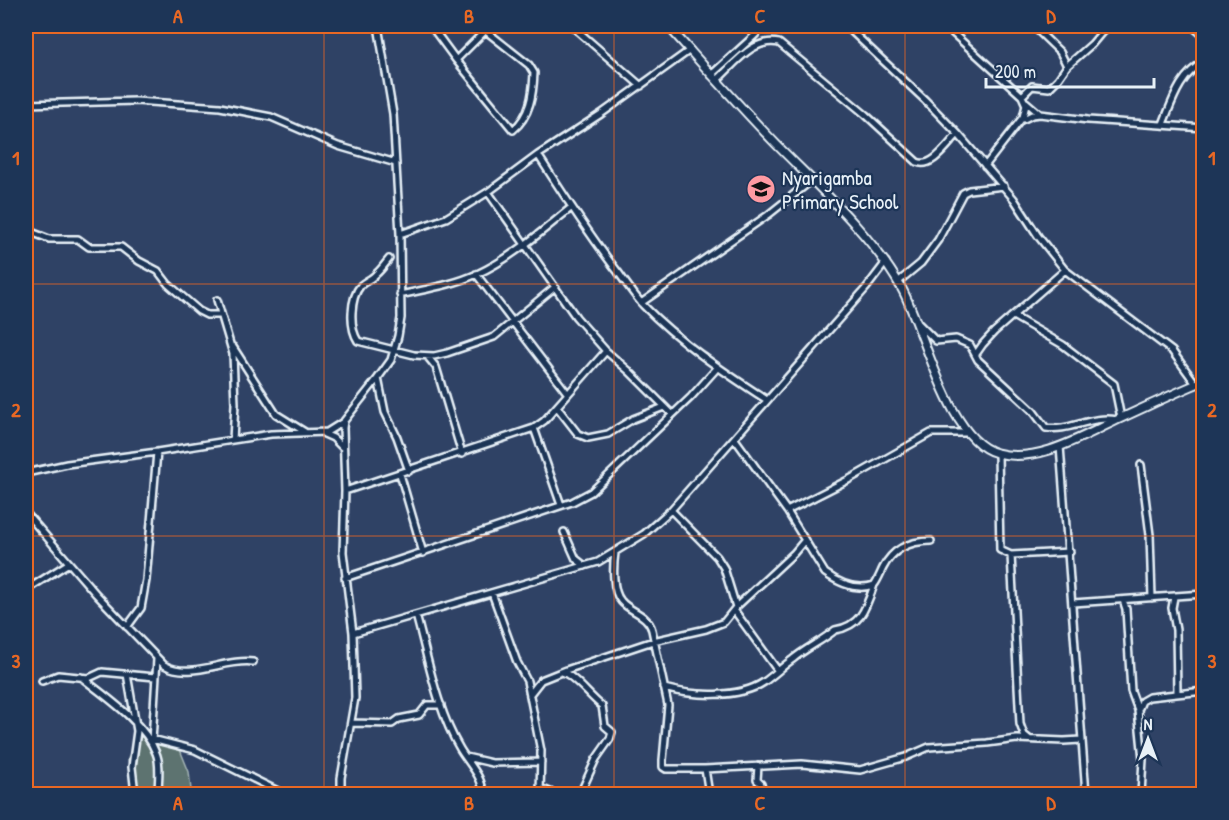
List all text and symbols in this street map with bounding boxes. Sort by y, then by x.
text: A [173,2,183,29]
text: B [464,2,474,29]
text: C [755,2,766,29]
text: D [1046,2,1056,29]
scale bar [986,51,1154,89]
text: 200 m [995,59,1036,84]
text: 1 [12,144,20,171]
text: 1 [1208,144,1216,171]
place label: Nyarigamba Primary School [782,163,899,216]
school or university icon: Nyarigamba Primary School [745,173,777,205]
text: 2 [11,396,21,423]
text: 2 [1207,396,1217,423]
text: 3 [12,647,21,674]
text: 3 [1208,647,1217,674]
north arrow [1118,709,1178,769]
text: N [1144,713,1153,735]
text: A [173,789,183,816]
text: B [464,789,474,816]
text: C [755,789,766,816]
text: D [1046,789,1056,816]

